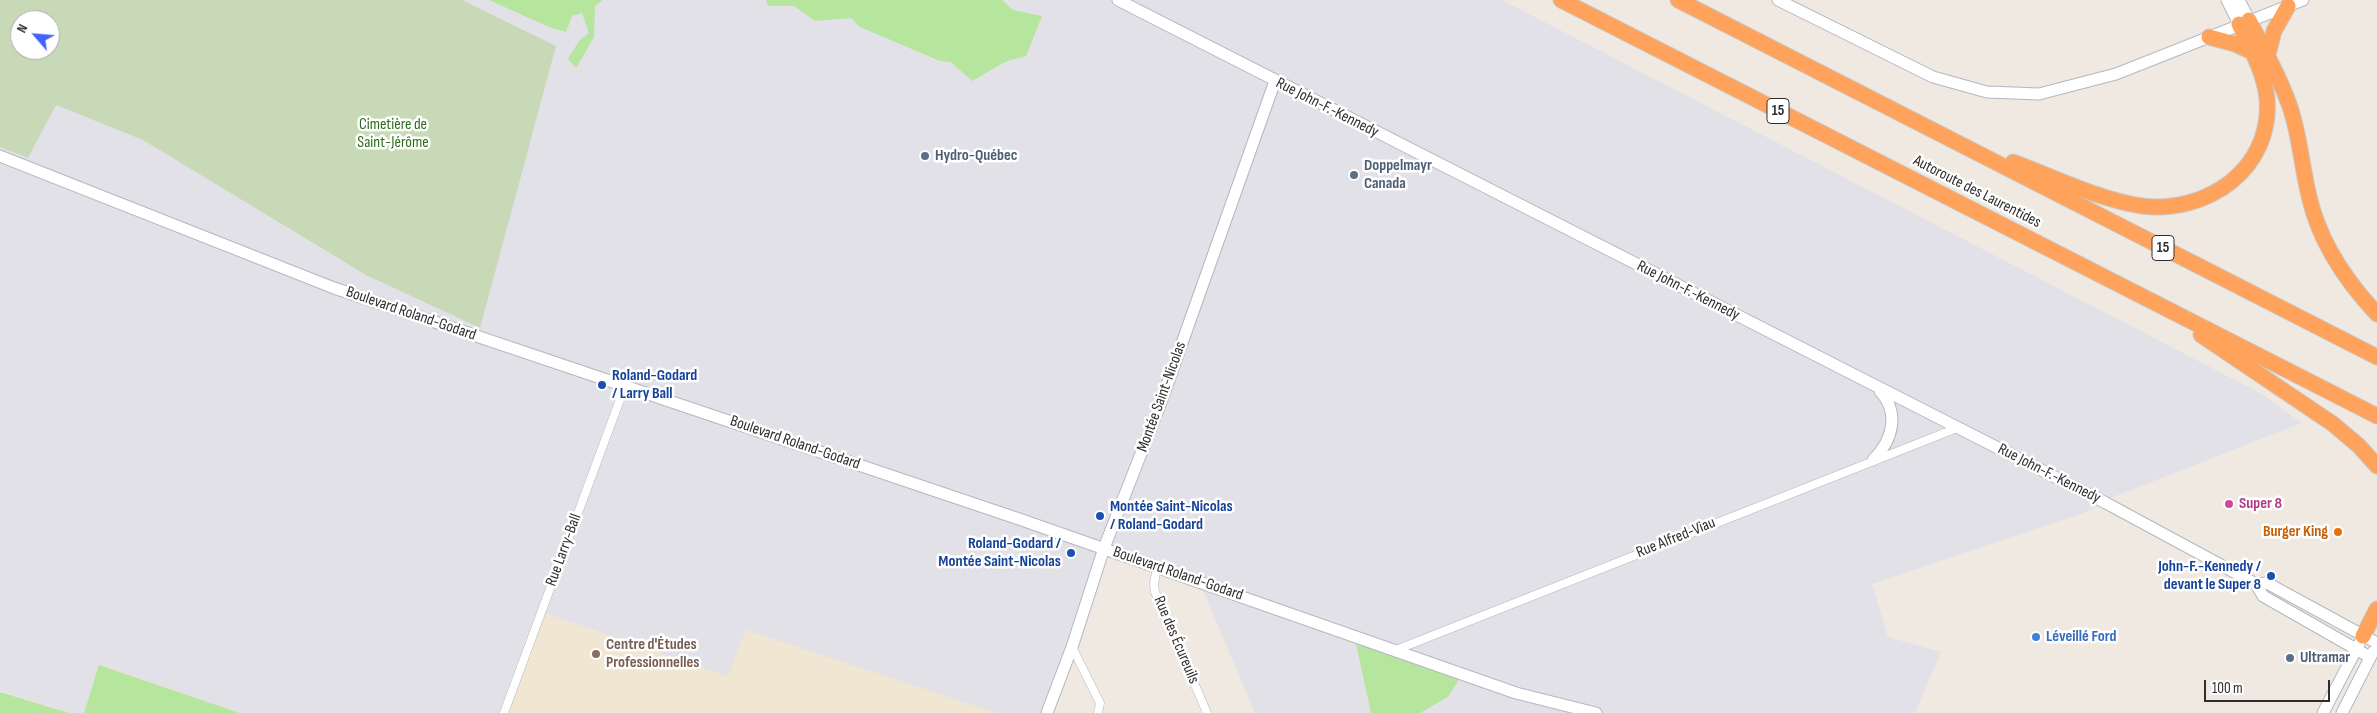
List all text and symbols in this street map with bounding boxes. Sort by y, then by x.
north arrow [10,10,60,60]
text: N [13,21,31,36]
street label: Rue John-F.-Kennedy [1272,74,1382,142]
road number: 15 [1767,98,1789,124]
park label: Cimetière de Saint-Jérôme [357,115,429,153]
place label: Hydro-Québec [935,146,1018,166]
marker: Hydro-Québec [919,150,931,162]
street label: Autoroute des Laurentides [1910,151,2044,233]
place label: Doppelmayr Canada [1364,156,1432,194]
marker: Doppelmayr Canada [1348,169,1360,181]
road number: 15 [2152,236,2174,260]
street label: Rue John-F.-Kennedy [1633,257,1743,325]
street label: Boulevard Roland-Godard [343,283,479,345]
street label: Montée Saint-Nicolas [1133,339,1191,455]
place label: Roland-Godard / Larry Ball [612,366,697,404]
marker: Roland-Godard / Larry Ball [596,379,608,391]
street label: Boulevard Roland-Godard [727,412,863,474]
street label: Rue John-F.-Kennedy [1994,440,2104,508]
place label: Super 8 [2239,494,2282,514]
place label: Montée Saint-Nicolas / Roland-Godard [1110,497,1233,535]
marker: Super 8 [2223,498,2235,510]
marker: Montée Saint-Nicolas / Roland-Godard [1094,510,1106,522]
street label: Rue Larry-Ball [542,511,586,589]
street label: Rue Alfred-Viau [1634,513,1718,563]
place label: Burger King [2263,522,2328,542]
marker: Burger King [2332,526,2344,538]
place label: Roland-Godard / Montée Saint-Nicolas [938,534,1061,572]
street label: Boulevard Roland-Godard [1110,543,1246,605]
marker: Roland-Godard / Montée Saint-Nicolas [1065,547,1077,559]
place label: John-F.-Kennedy / devant le Super 8 [2158,557,2261,595]
marker: John-F.-Kennedy / devant le Super 8 [2265,570,2277,582]
street label: Rue des Écureuils [1149,593,1203,687]
place label: Léveillé Ford [2046,627,2116,647]
marker: Léveillé Ford [2030,631,2042,643]
place label: Centre d'Études Professionnelles [606,635,699,673]
marker: Centre d'Études Professionnelles [590,648,602,660]
place label: Ultramar [2300,648,2350,668]
marker: Ultramar [2284,652,2296,664]
scale bar [2207,670,2333,702]
text: 100 m [2212,679,2243,698]

